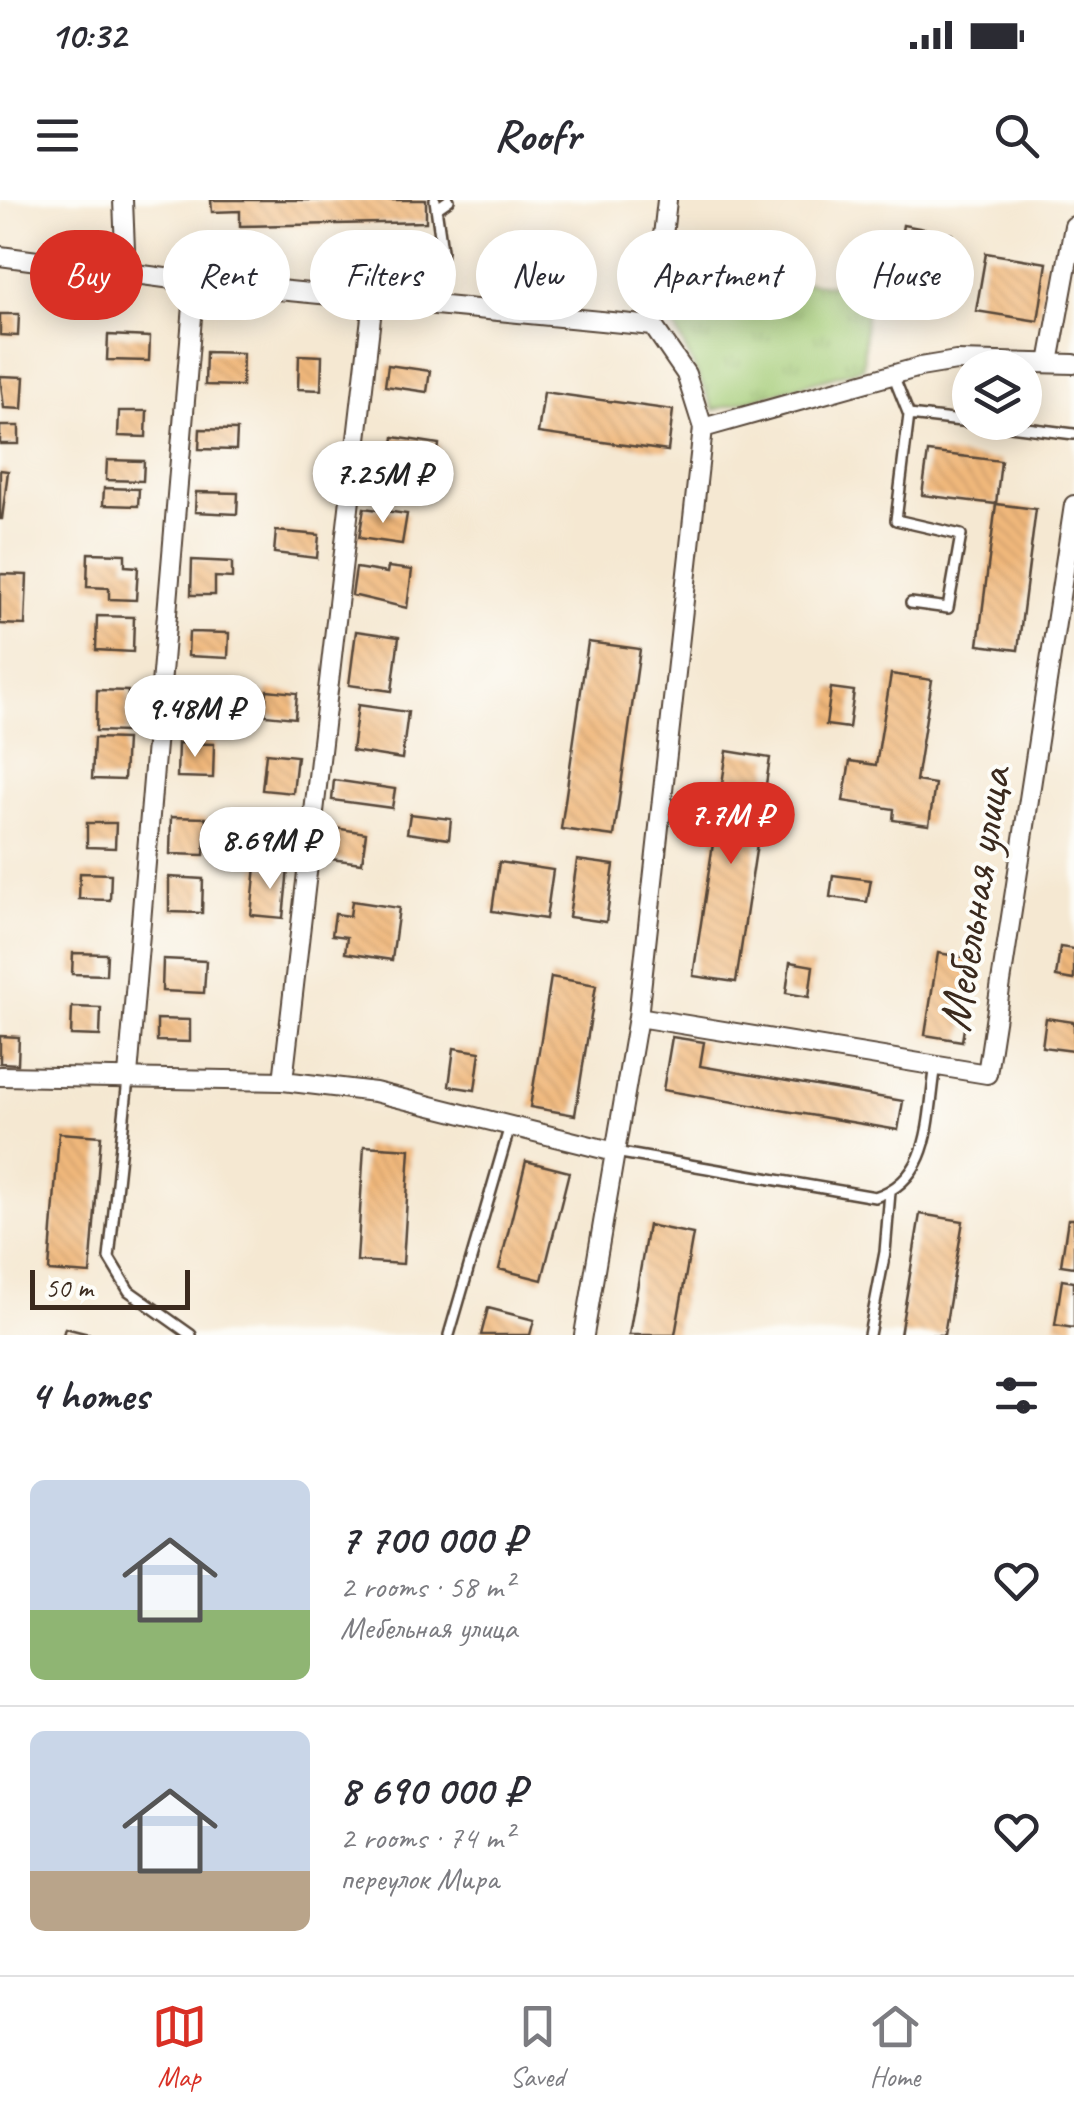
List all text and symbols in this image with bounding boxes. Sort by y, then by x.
text: 10:32 [50,12,126,59]
text: Roofr [494,107,580,164]
icon: menu [30,108,85,163]
icon: search [989,108,1044,163]
chip: Buy [30,230,143,320]
chip: Rent [163,230,290,320]
chip: Filters [310,230,456,320]
chip: New [476,230,597,320]
chip: Apartment [617,230,816,320]
chip: House [836,230,974,320]
map controls [952,350,1042,440]
button: layers [952,350,1042,440]
pin: 7.25M ₽ [291,441,475,526]
text: 7.25M ₽ [335,453,431,494]
pin: 9.48M ₽ [103,675,287,760]
text: 9.48M ₽ [147,687,243,728]
street label: Мебельная улица [924,760,1025,1035]
pin: 7.7M ₽ [650,782,812,867]
text: 7.7M ₽ [690,794,772,835]
pin: 8.69M ₽ [178,807,362,892]
text: 8.69M ₽ [221,819,319,860]
scale bar [30,1265,190,1310]
text: 50 m [45,1270,93,1305]
icon: filters [989,1368,1044,1423]
text: 4 homes [30,1369,149,1422]
text: 7 700 000 ₽ [340,1513,524,1566]
icon: home [110,1520,230,1640]
icon: heart [989,1553,1044,1608]
text: 2 rooms · 58 m² [340,1566,513,1607]
text: Мебельная улица [340,1607,517,1648]
text: 8 690 000 ₽ [340,1764,525,1817]
icon: home [110,1771,230,1891]
icon: heart [989,1804,1044,1859]
text: 2 rooms · 74 m² [340,1817,513,1858]
text: переулок Мира [340,1858,499,1899]
tab: Map [152,1999,207,2094]
tab: Saved [510,1999,565,2094]
tab: Home [868,1999,923,2094]

